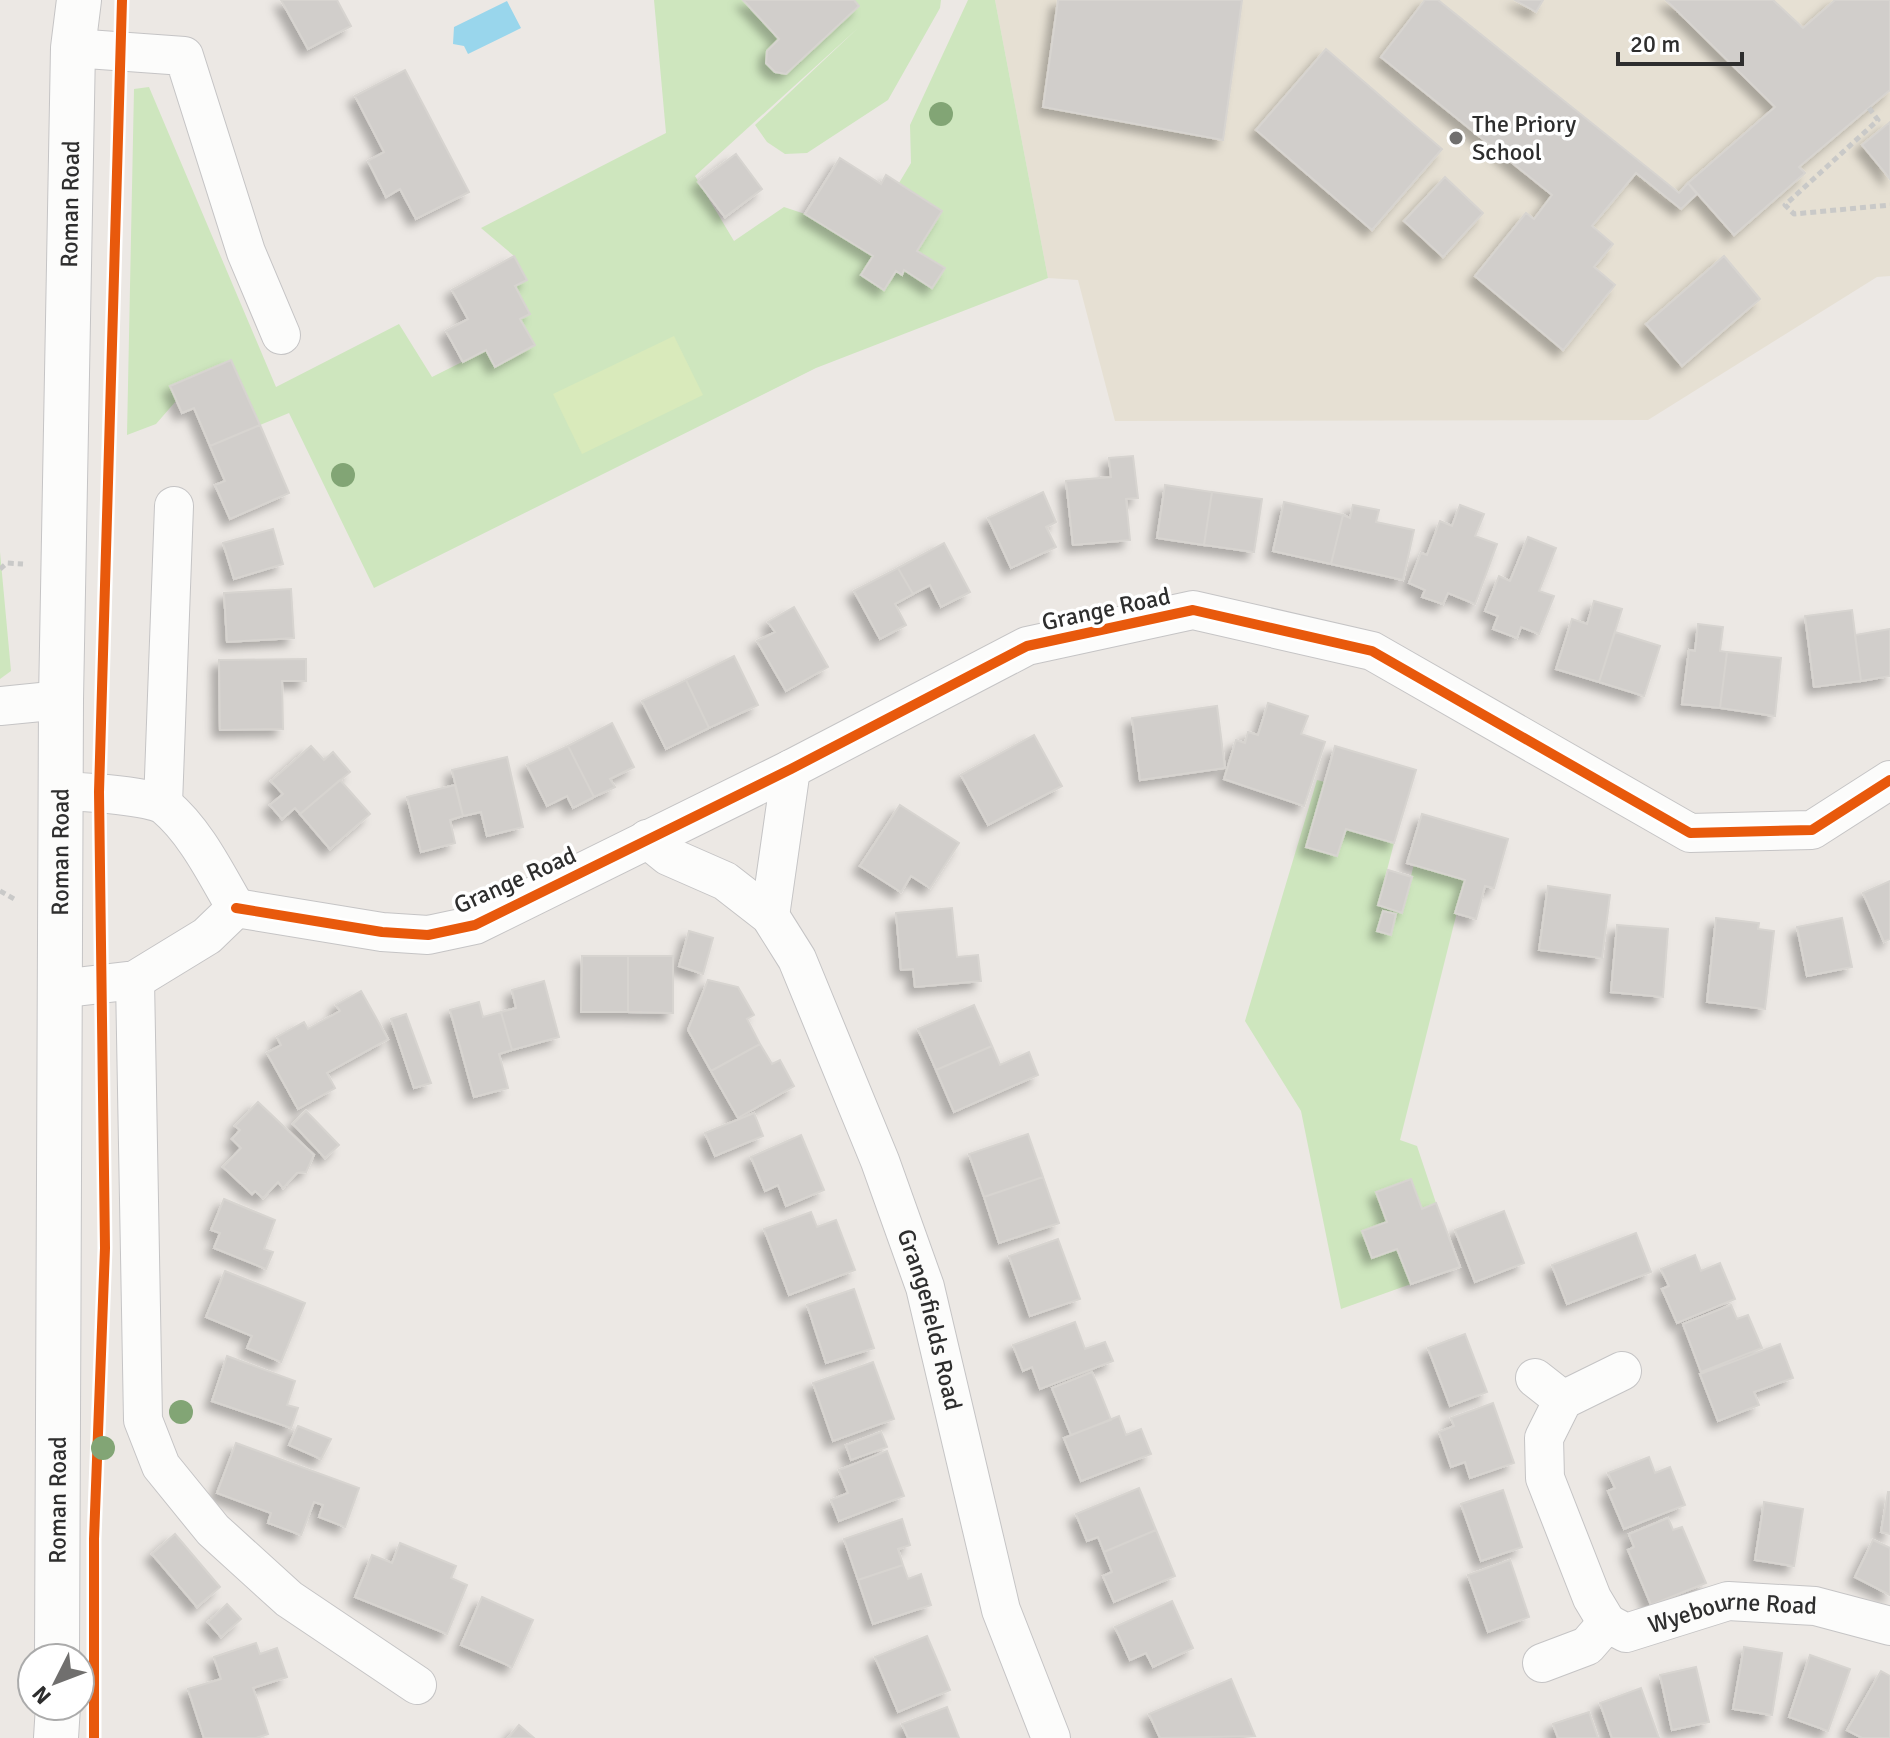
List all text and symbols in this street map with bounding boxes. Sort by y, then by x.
scale bar [1618,16,1742,66]
text: 20 m [1630,29,1680,59]
place label: The Priory School [1472,109,1576,167]
marker: The Priory School [1447,129,1465,147]
street label: Roman Road [54,140,86,268]
street label: Grange Road [1039,581,1173,637]
street label: Roman Road [45,788,76,916]
street label: Grange Road [449,840,581,920]
street label: Grangefields Road [890,1225,969,1413]
street label: Roman Road [42,1436,73,1564]
street label: Wyebourne Road [1644,1586,1818,1640]
north arrow [16,1642,96,1722]
text: N [26,1680,57,1710]

